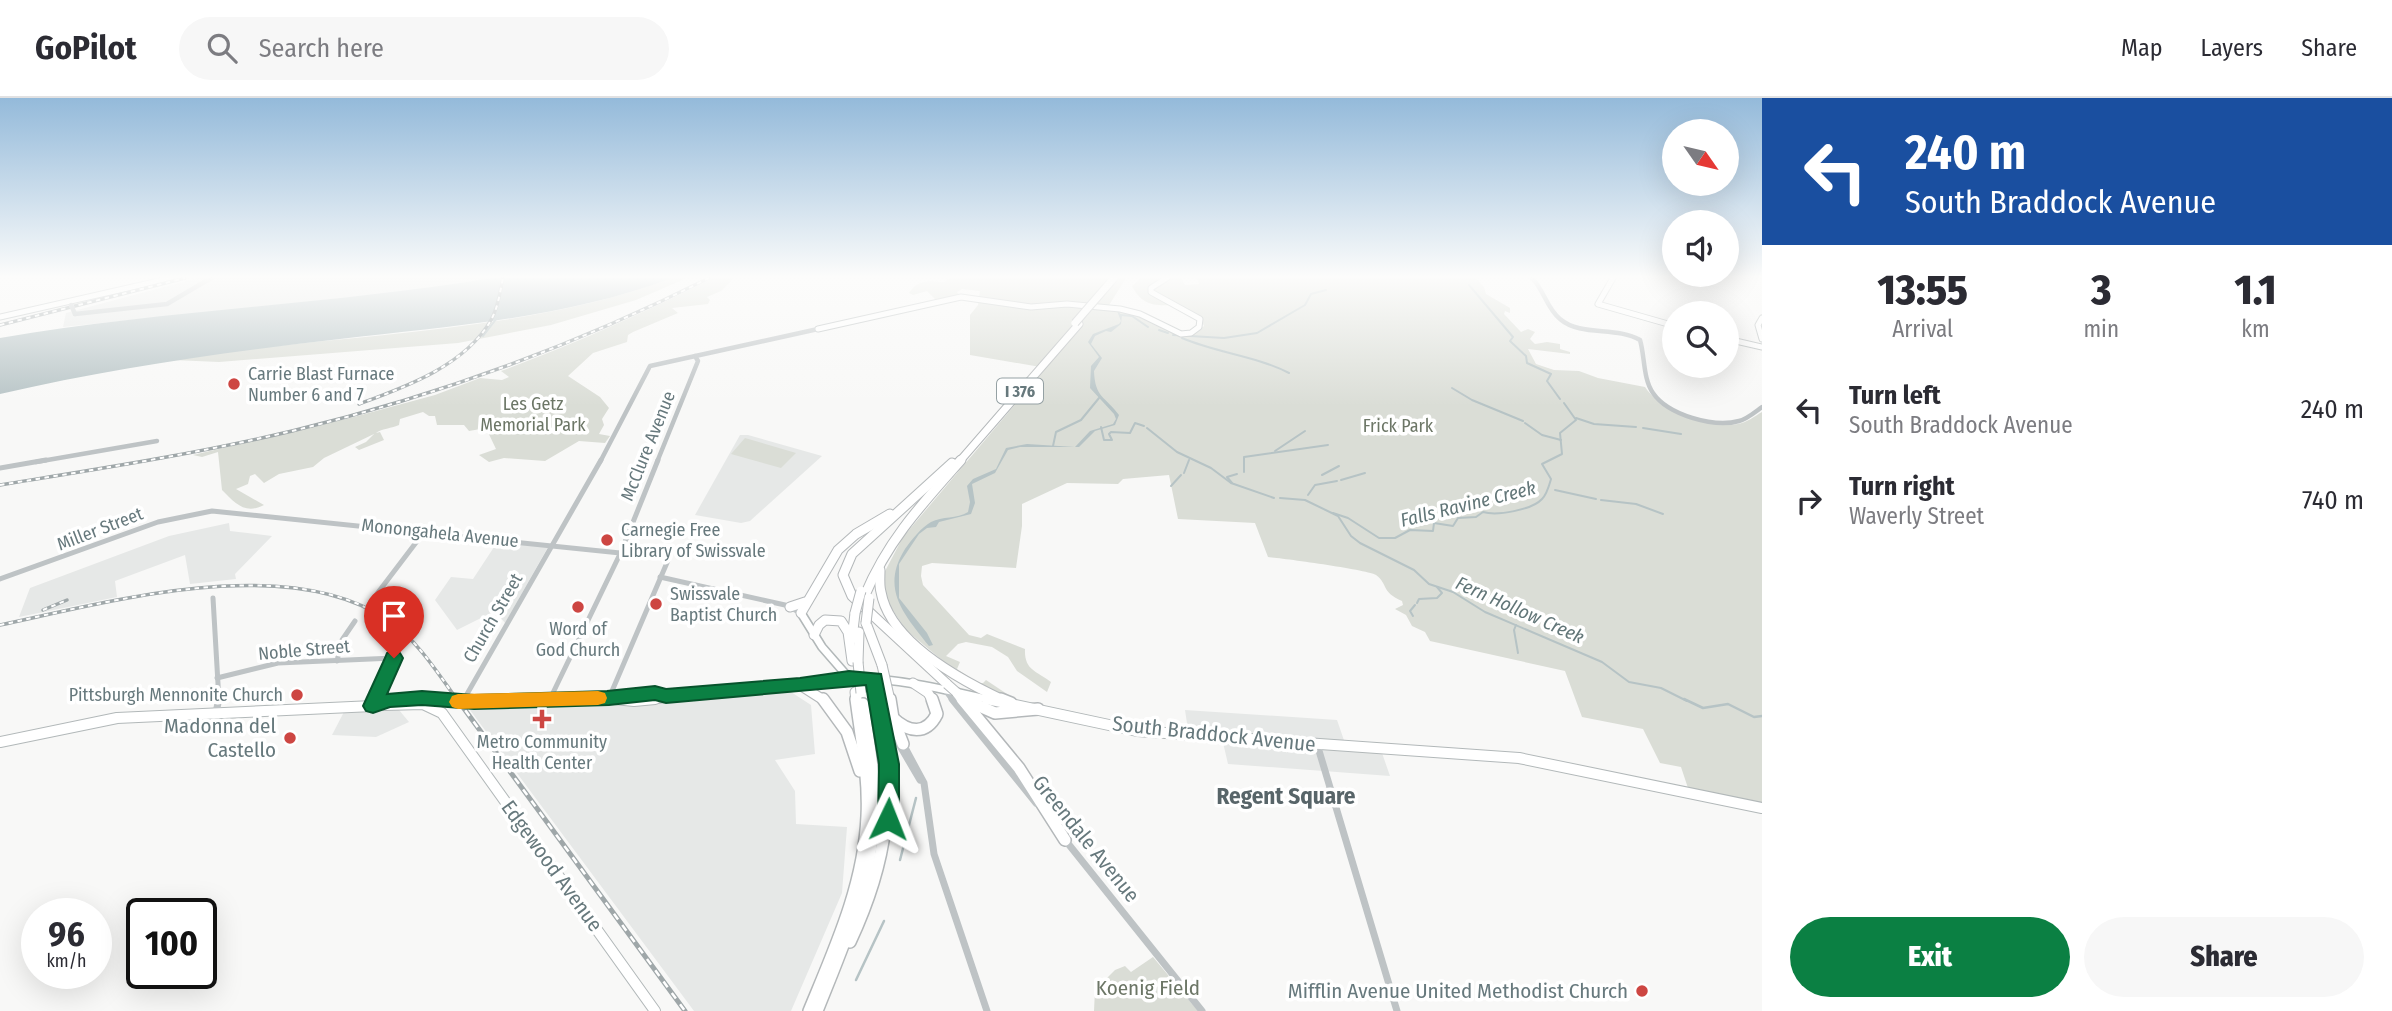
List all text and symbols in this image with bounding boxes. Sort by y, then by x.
search box [179,17,669,80]
text: GoPilot [35,28,137,68]
icon: search [203,29,241,67]
text: Search here [259,33,384,64]
text: Map [2121,34,2163,62]
text: Layers [2201,34,2263,62]
text: Share [2301,34,2357,62]
north arrow [1662,119,1740,196]
map controls [1662,119,1739,378]
text: 240 m [1905,123,2026,182]
icon: left [1790,126,1881,217]
text: South Braddock Avenue [1905,183,2216,221]
button: sound [1662,210,1739,287]
text: 13:55 [1878,265,1968,315]
text: 3 [2091,265,2111,315]
text: 1.1 [2235,265,2276,315]
button: search [1662,301,1739,378]
text: Arrival [1892,315,1953,343]
text: min [2083,315,2119,343]
text: km [2241,315,2270,343]
place label: Carrie Blast Furnace Number 6 and 7 [248,363,395,406]
marker: Carrie Blast Furnace Number 6 and 7 [226,376,242,392]
road number: I 376 [997,378,1043,404]
text: Turn left [1849,380,1941,411]
street label: McClure Avenue [616,388,680,504]
icon: left [1790,391,1828,429]
park label: Les Getz Memorial Park [480,393,586,436]
text: 240 m [2301,394,2364,425]
text: South Braddock Avenue [1849,411,2073,439]
park label: Frick Park [1363,415,1434,437]
text: Turn right [1849,471,1955,502]
water label: Falls Ravine Creek [1398,476,1538,532]
icon: right [1790,482,1828,520]
text: 740 m [2302,485,2364,516]
street label: Miller Street [54,502,146,555]
text: Waverly Street [1849,502,1984,530]
street label: Monongahela Avenue [360,514,520,552]
place label: Carnegie Free Library of Swissvale [621,519,766,562]
marker: Carnegie Free Library of Swissvale [599,532,615,548]
street label: Church Street [459,569,527,667]
water label: Fern Hollow Creek [1452,571,1588,649]
place label: Swissvale Baptist Church [670,583,777,626]
pin [364,586,424,658]
marker: Swissvale Baptist Church [648,596,664,612]
icon: arrive [375,597,413,635]
marker: Word of God Church [570,599,586,615]
place label: Word of God Church [536,618,620,661]
street label: Noble Street [257,635,351,665]
place label: Pittsburgh Mennonite Church [69,684,283,706]
marker: Pittsburgh Mennonite Church [289,687,305,703]
marker: Metro Community Health Center [532,709,552,729]
street label: South Braddock Avenue [1111,710,1317,758]
place label: Madonna del Castello [164,713,276,763]
marker: Madonna del Castello [282,730,298,746]
place label: Metro Community Health Center [477,731,607,774]
street label: Greendale Avenue [1027,770,1145,908]
position arrow [851,782,925,856]
district label: Regent Square [1216,782,1356,810]
street label: Edgewood Avenue [496,795,608,937]
speed limit sign: 100 [126,898,217,989]
text: 96 [48,913,85,955]
button: Exit [1790,917,2070,997]
button: Share [2084,917,2364,997]
text: km/h [46,950,87,972]
park label: Koenig Field [1096,975,1200,1001]
place label: Mifflin Avenue United Methodist Church [1288,978,1628,1004]
marker: Mifflin Avenue United Methodist Church [1634,983,1650,999]

